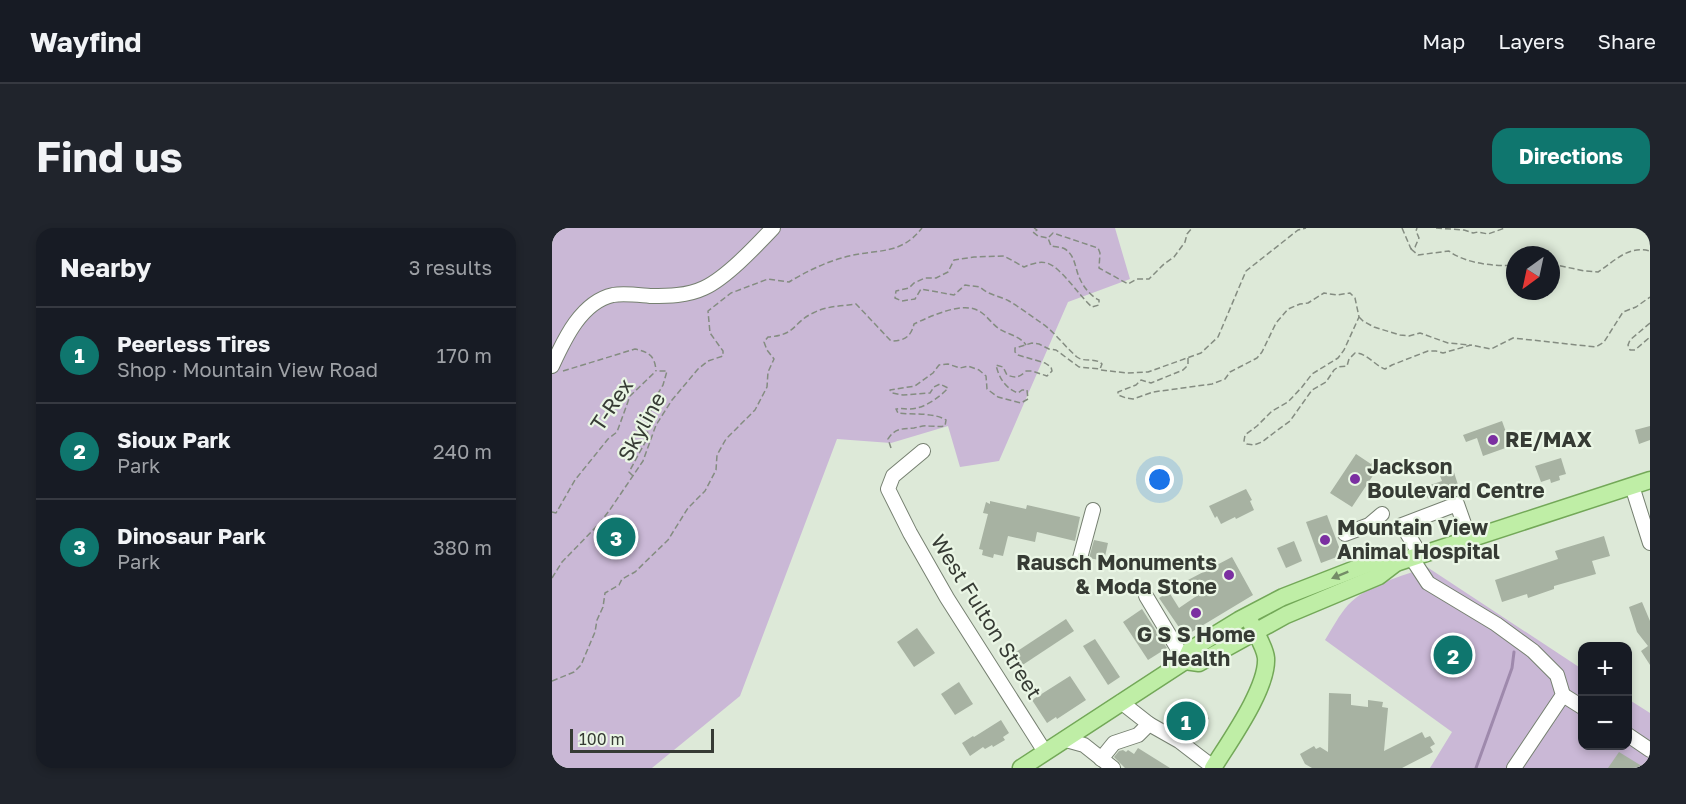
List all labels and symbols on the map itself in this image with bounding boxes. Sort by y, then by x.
north arrow [1506,246,1560,300]
street label: T-Rex [584,373,638,436]
street label: Skyline [612,388,671,465]
place label: RE/MAX [1505,426,1592,452]
marker: RE/MAX [1486,433,1500,447]
place label: Jackson Boulevard Centre [1367,453,1545,503]
your location [1145,465,1174,494]
marker: Jackson Boulevard Centre [1348,472,1362,486]
pin: 3 [596,514,636,560]
place label: Mountain View Animal Hospital [1337,514,1500,564]
street label: West Fulton Street [926,529,1048,704]
marker: Mountain View Animal Hospital [1318,533,1332,547]
place label: Rausch Monuments & Moda Stone [1016,549,1217,599]
marker: Rausch Monuments & Moda Stone [1222,568,1236,582]
one-way arrow [1330,570,1348,580]
marker: G S S Home Health [1189,606,1203,620]
place label: G S S Home Health [1137,621,1255,671]
pin: 2 [1434,632,1472,678]
pin: 1 [1166,698,1206,744]
scale bar [570,726,714,754]

